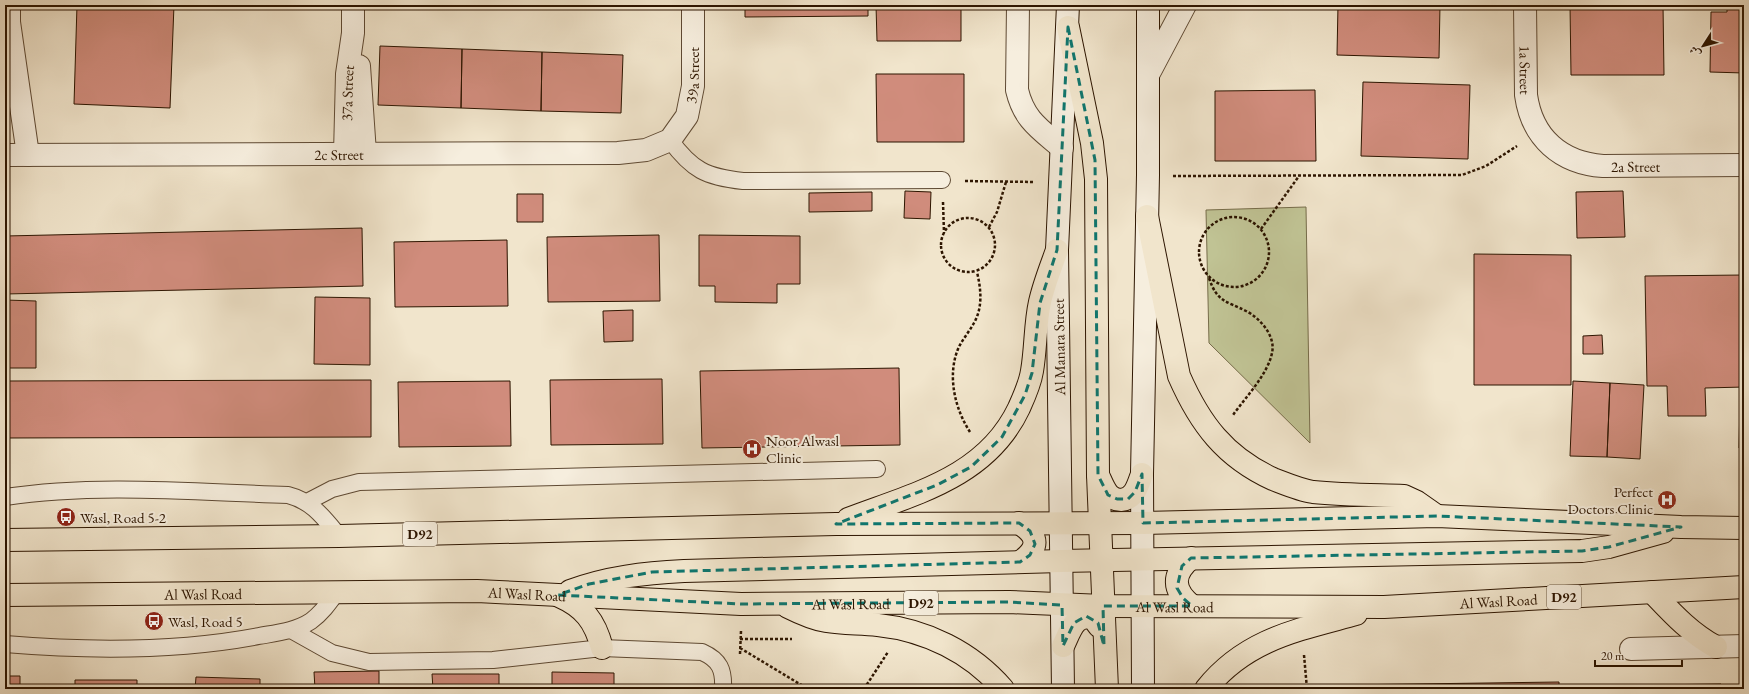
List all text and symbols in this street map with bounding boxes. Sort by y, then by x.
north arrow [1683,26,1723,66]
text: ش [1686,43,1704,60]
street label: 1a Street [1516,45,1535,95]
street label: 39a Street [680,47,703,105]
street label: 37a Street [336,63,358,121]
street label: 2c Street [314,144,364,163]
street label: 2a Street [1611,156,1661,175]
street label: Al Manara Street [1049,298,1069,397]
place label: Noor Alwasl Clinic [766,431,840,467]
hospital icon: Noor Alwasl Clinic [741,438,763,460]
place label: Perfect Doctors Clinic [1568,482,1653,518]
hospital icon: Perfect Doctors Clinic [1656,489,1678,511]
bus stop icon: Wasl, Road 5-2 [55,506,77,528]
place label: Wasl, Road 5-2 [80,508,167,527]
road number: D92 [403,522,437,546]
street label: Al Wasl Road [486,582,567,605]
street label: Al Wasl Road [163,583,243,603]
road number: D92 [1547,585,1581,609]
street label: Al Wasl Road [1458,589,1538,612]
road number: D92 [904,591,938,615]
street label: Al Wasl Road [810,593,890,613]
street label: Al Wasl Road [1134,597,1214,616]
bus stop icon: Wasl, Road 5 [143,610,165,632]
place label: Wasl, Road 5 [168,612,243,631]
scale bar [1595,642,1682,668]
text: 20 m [1601,648,1625,664]

